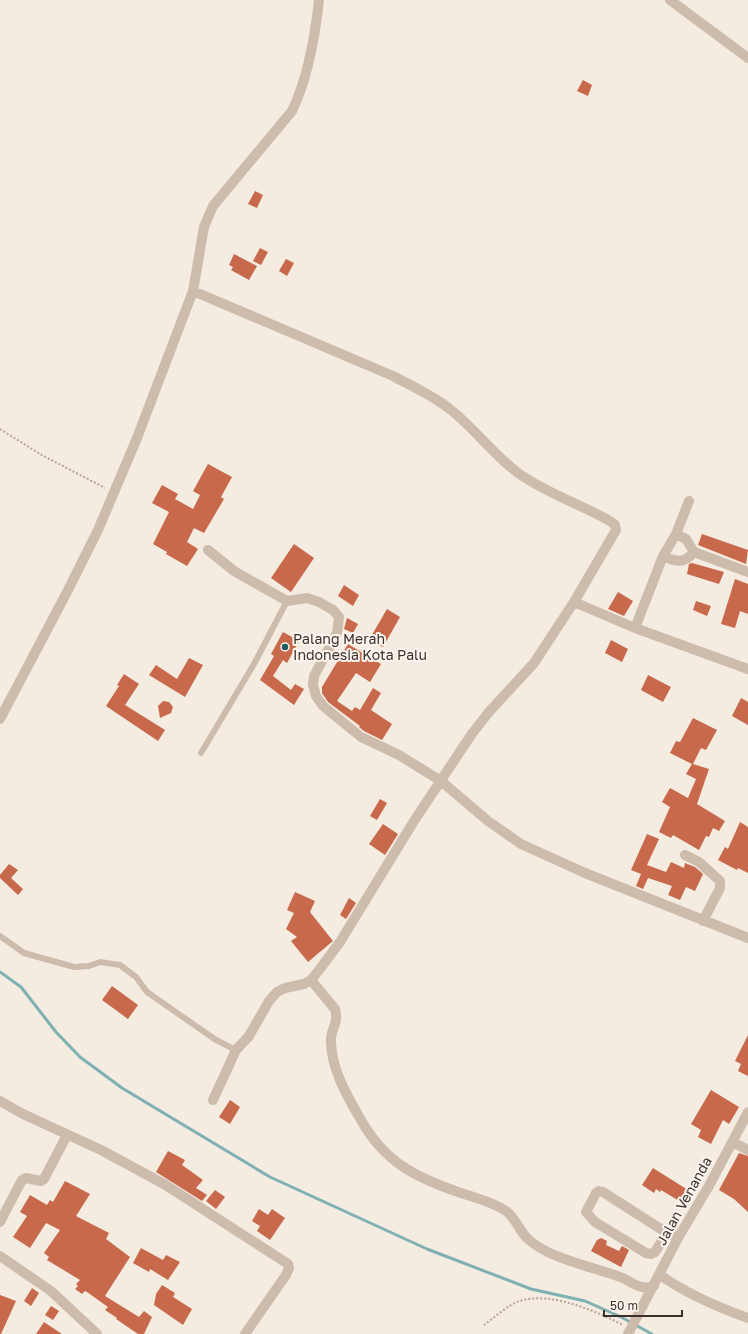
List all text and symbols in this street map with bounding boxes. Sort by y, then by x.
place label: Palang Merah Indonesia Kota Palu [293,630,427,663]
marker: Palang Merah Indonesia Kota Palu [280,642,290,652]
street label: Jalan Venanda [652,1154,715,1248]
scale bar [604,1292,682,1318]
text: 50 m [610,1298,638,1313]

